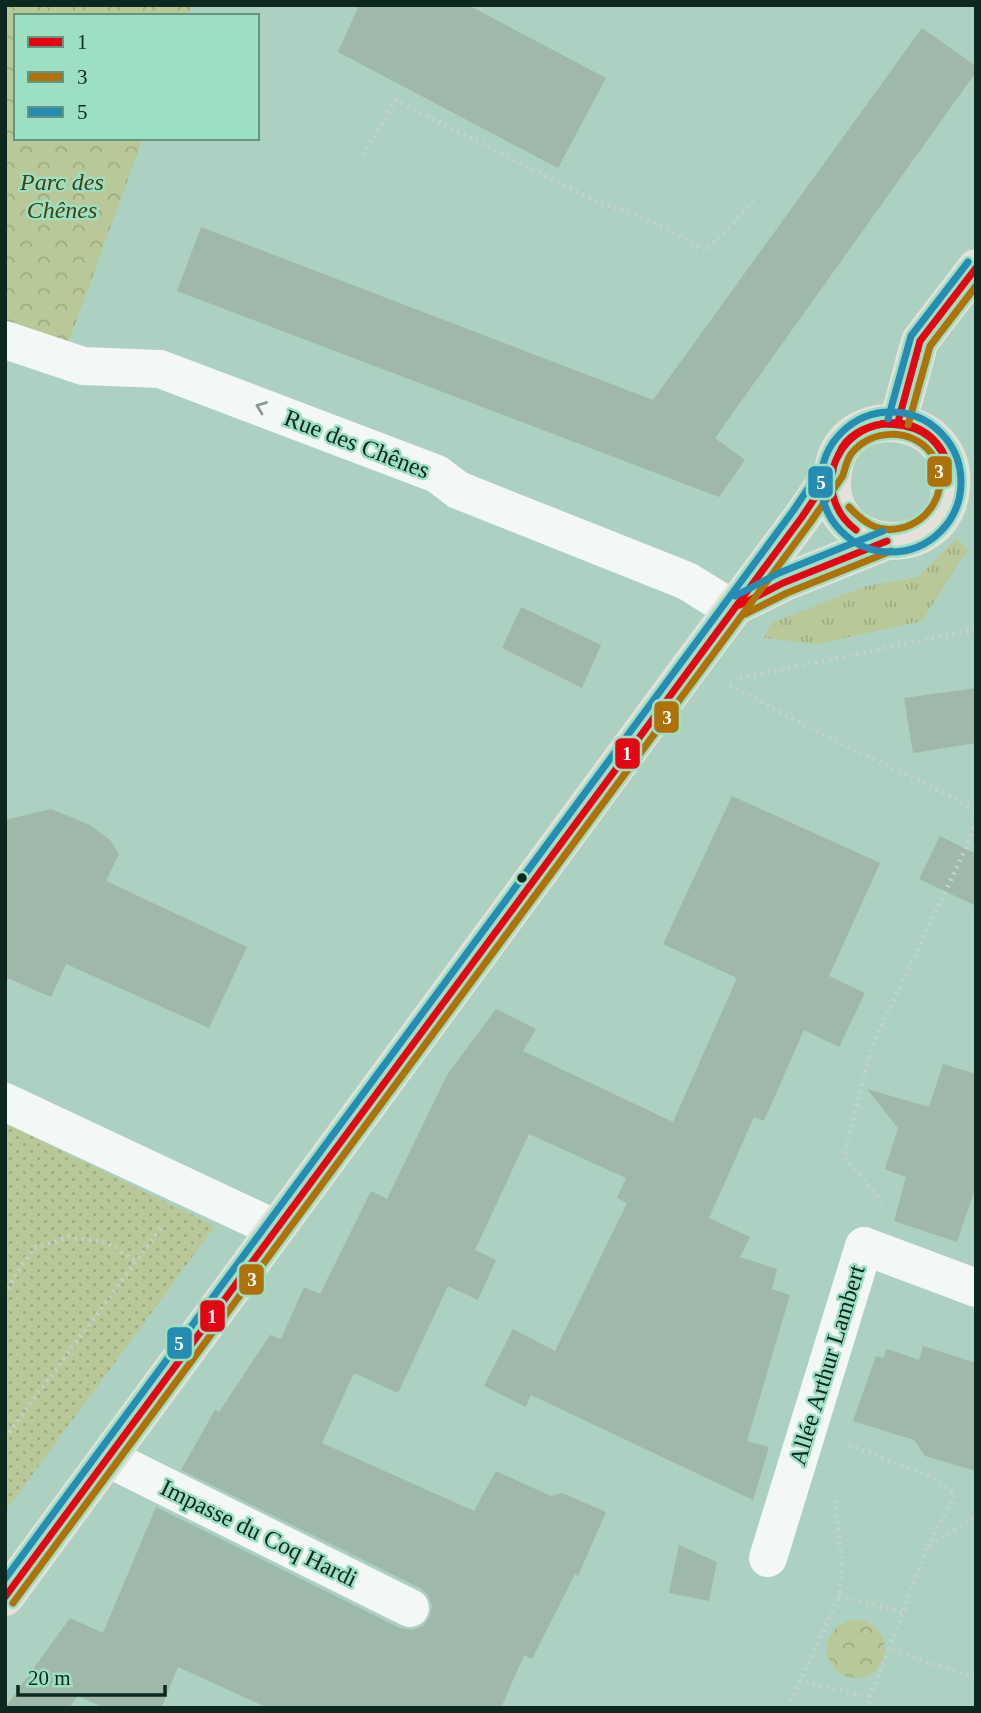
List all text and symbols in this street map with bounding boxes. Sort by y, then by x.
legend [14,14,259,140]
text: 1 [77,30,88,54]
text: 3 [77,65,88,89]
text: 5 [77,100,88,124]
park label: Parc des Chênes [19,169,104,223]
one-way arrow [255,401,267,415]
street label: Rue des Chênes [281,404,433,484]
line badge: 3 [926,455,953,488]
text: 3 [934,461,944,482]
line badge: 5 [807,465,834,499]
text: 5 [816,472,826,493]
line badge: 3 [653,700,680,734]
text: 3 [662,707,672,728]
line badge: 1 [614,737,641,770]
text: 1 [622,743,632,764]
unlabelled marker [515,871,529,885]
street label: Allée Arthur Lambert [784,1261,870,1468]
line badge: 3 [238,1263,265,1296]
text: 3 [247,1269,257,1290]
line badge: 1 [199,1299,226,1333]
text: 1 [207,1306,217,1327]
line badge: 5 [166,1326,193,1360]
text: 5 [174,1333,184,1354]
street label: Impasse du Coq Hardi [157,1474,362,1592]
scale bar [18,1654,164,1698]
text: 20 m [28,1666,71,1690]

